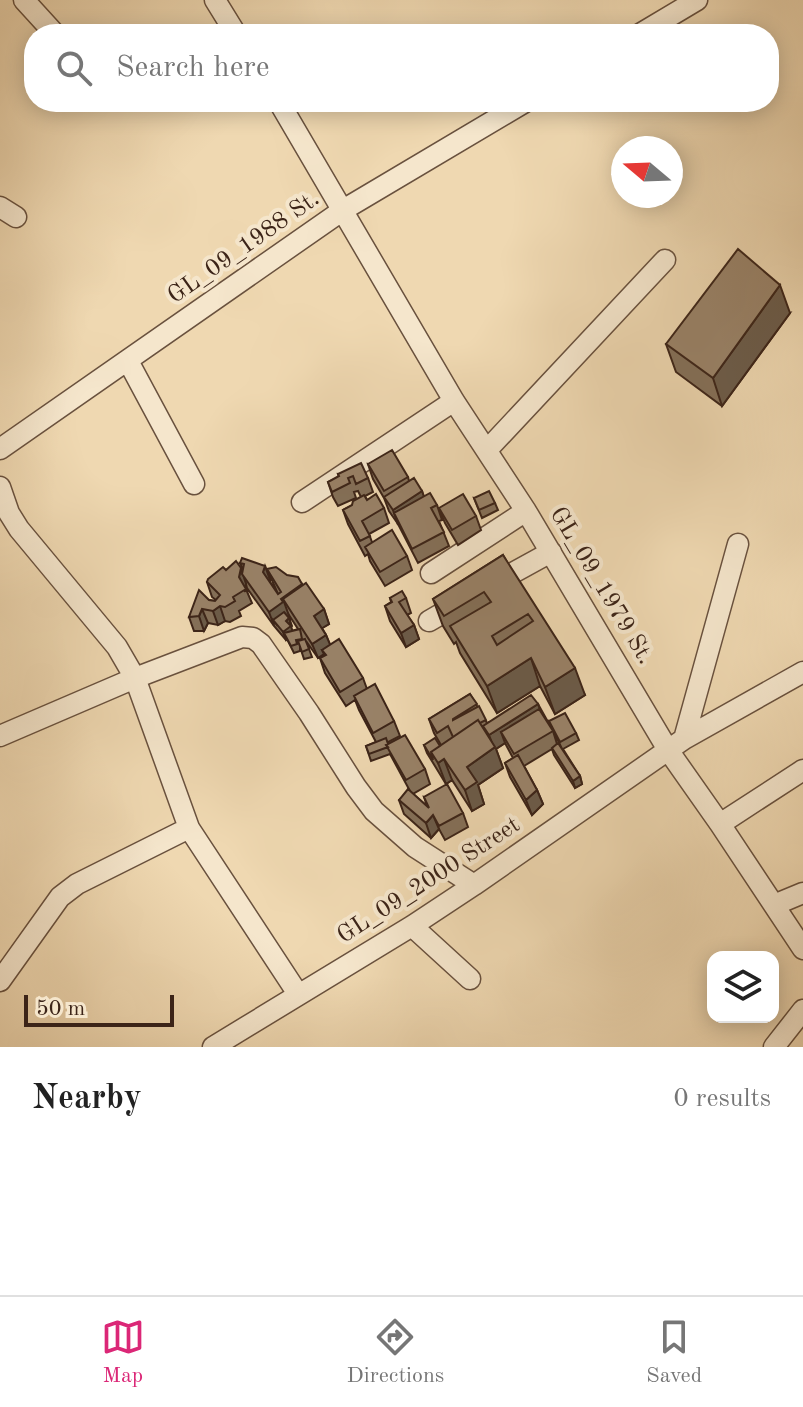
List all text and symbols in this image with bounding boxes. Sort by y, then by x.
search box [24,24,779,112]
icon: search [52,46,96,90]
text: Search here [116,53,270,83]
north arrow [611,136,683,208]
street label: GL_09_1988 St. [164,187,324,309]
street label: GL_09_1979 St. [545,503,657,669]
street label: GL_09_2000 Street [333,813,525,949]
map controls [707,951,779,1023]
button: layers [707,951,779,1023]
scale bar [24,991,174,1027]
text: 50 m [36,998,85,1020]
text: Nearby [32,1082,142,1116]
text: 0 results [673,1086,771,1112]
tab: Map [101,1315,145,1390]
tab: Directions [347,1315,444,1390]
tab: Saved [646,1315,702,1390]

